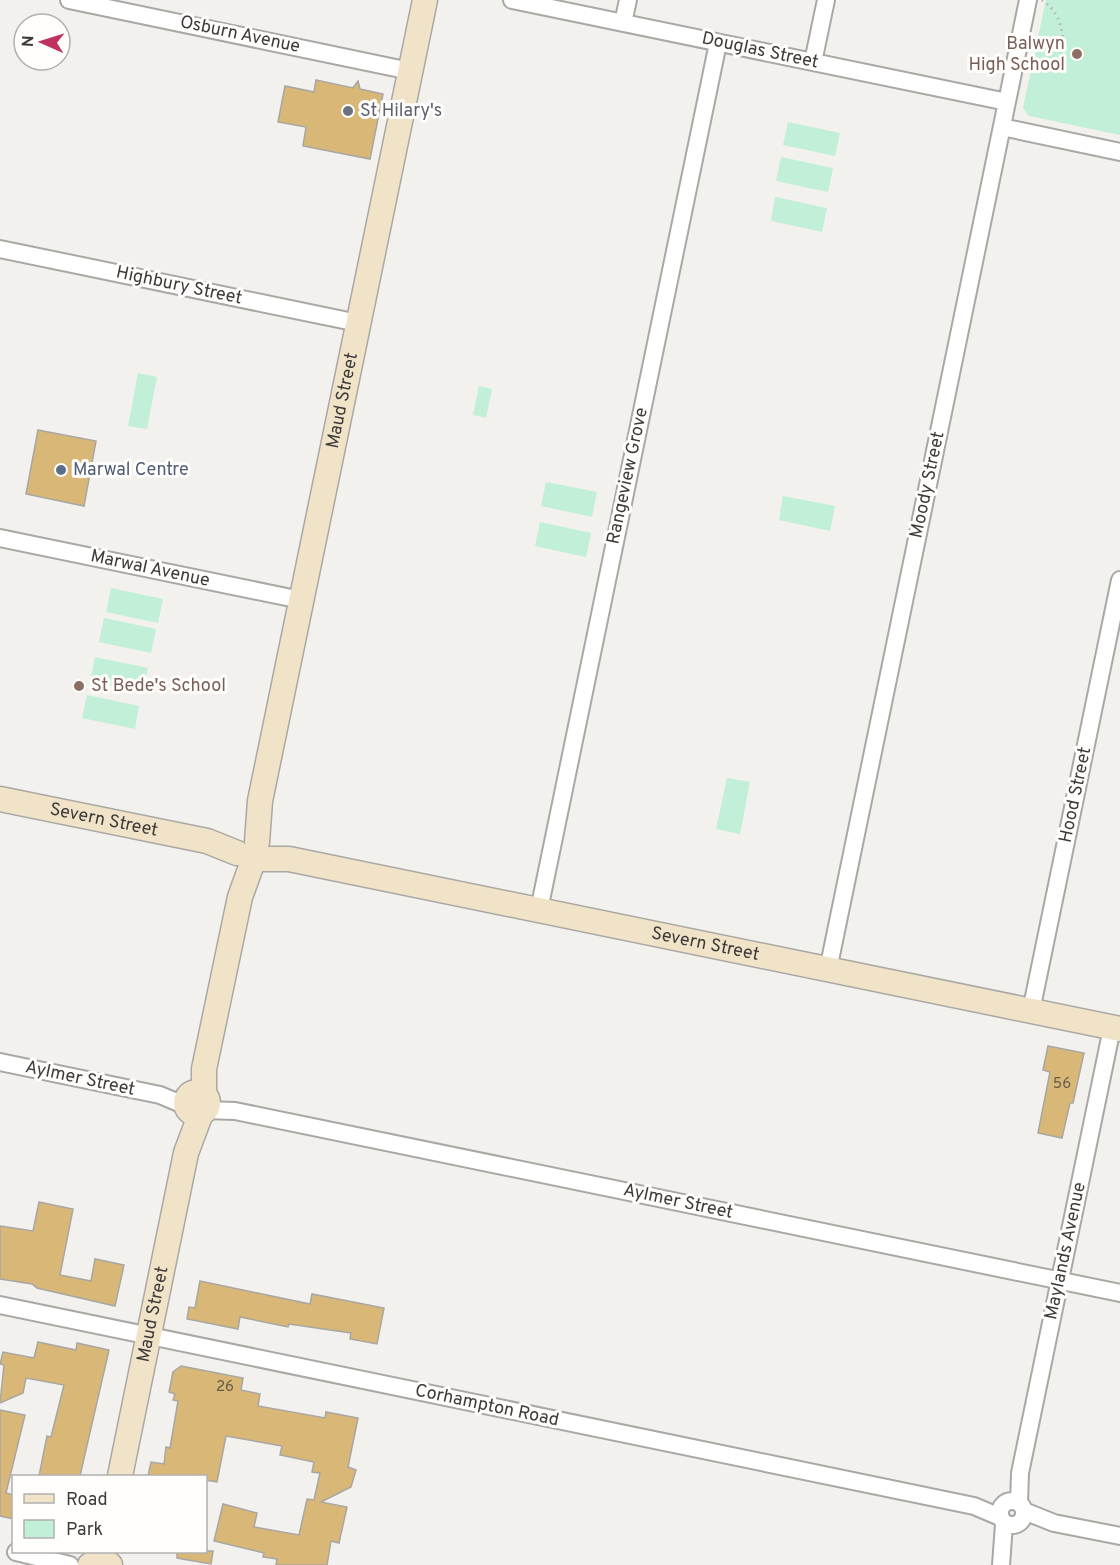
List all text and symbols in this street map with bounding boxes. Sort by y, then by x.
street label: Osburn Avenue [178,11,302,59]
north arrow [12,12,72,72]
street label: Douglas Street [700,27,820,75]
place label: Balwyn High School [968,33,1065,77]
text: N [19,35,39,48]
marker: Balwyn High School [1070,47,1084,61]
place label: St Hilary's [360,100,442,123]
marker: St Hilary's [341,104,355,118]
street label: Highbury Street [114,261,244,311]
street label: Maud Street [321,350,364,451]
street label: Rangeview Grove [602,405,654,547]
street label: Moody Street [905,429,951,541]
place label: Marwal Centre [73,459,189,482]
marker: Marwal Centre [54,463,68,477]
street label: Marwal Avenue [88,545,212,593]
place label: St Bede's School [91,675,226,698]
marker: St Bede's School [72,679,86,693]
street label: Hood Street [1055,745,1097,845]
street label: Severn Street [48,798,160,842]
street label: Severn Street [649,922,761,966]
street label: Aylmer Street [23,1056,137,1102]
house number: 56 [1053,1075,1071,1094]
street label: Aylmer Street [621,1179,735,1225]
street label: Maylands Avenue [1040,1180,1092,1322]
street label: Maud Street [132,1264,174,1364]
house number: 26 [216,1378,234,1397]
street label: Corhampton Road [413,1380,561,1432]
legend [12,1475,207,1553]
text: Road [66,1489,108,1512]
text: Park [66,1519,103,1542]

